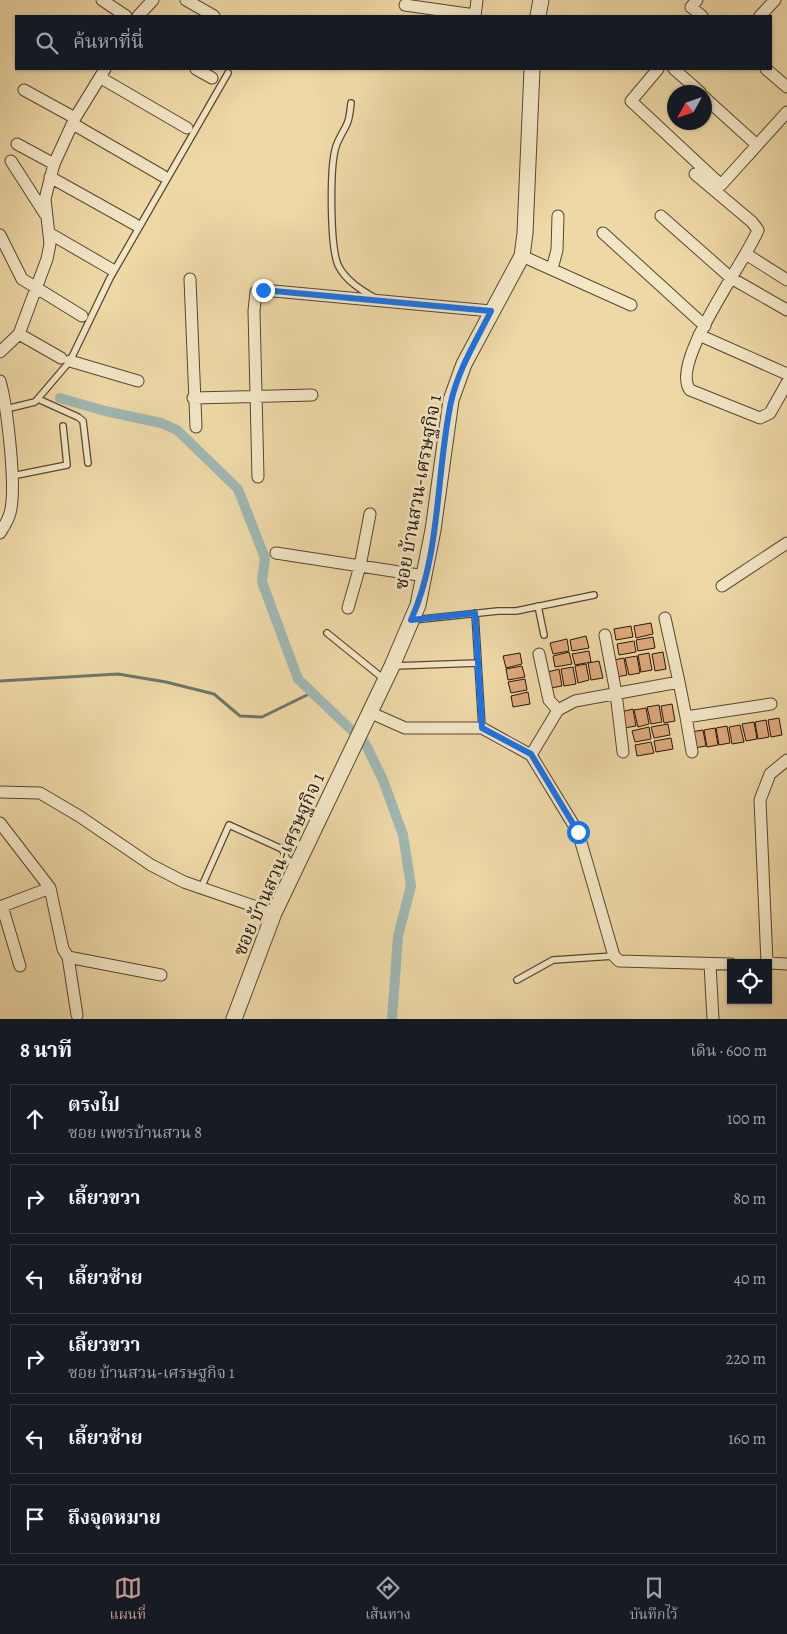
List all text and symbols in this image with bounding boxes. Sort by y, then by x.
search box [15,15,772,70]
icon: search [33,29,61,57]
text: ค้นหาที่นี่ [73,29,144,55]
north arrow [667,85,712,130]
route end [252,279,275,302]
street label: ซอย บ้านสวน-เศรษฐกิจ 1 [388,392,448,592]
street label: ซอย บ้านสวน-เศรษฐกิจ 1 [227,768,331,960]
route start [567,821,590,844]
map controls [727,959,772,1004]
button: locate [727,959,772,1004]
text: 8 นาที [20,1036,72,1064]
text: เดิน · 600 m [690,1040,767,1062]
text: ตรงไป [68,1092,120,1118]
icon: ahead [21,1105,49,1133]
text: 100 m [727,1108,766,1130]
text: ซอย เพชรบ้านสวน 8 [68,1122,202,1144]
icon: right [21,1185,49,1213]
text: เลี้ยวขวา [68,1185,140,1211]
text: 80 m [733,1188,766,1210]
icon: left [21,1265,49,1293]
text: เลี้ยวซ้าย [68,1265,142,1291]
text: 40 m [734,1268,766,1290]
text: เลี้ยวขวา [68,1332,140,1358]
icon: right [21,1345,49,1373]
text: 220 m [726,1348,766,1370]
text: ซอย บ้านสวน-เศรษฐกิจ 1 [68,1362,235,1384]
icon: left [21,1425,49,1453]
text: เลี้ยวซ้าย [68,1425,142,1451]
text: 160 m [728,1428,766,1450]
icon: arrive [21,1505,49,1533]
text: ถึงจุดหมาย [68,1505,161,1531]
tab: แผนที่ [110,1574,146,1626]
tab: เส้นทาง [365,1574,411,1626]
tab: บันทึกไว้ [630,1574,678,1626]

